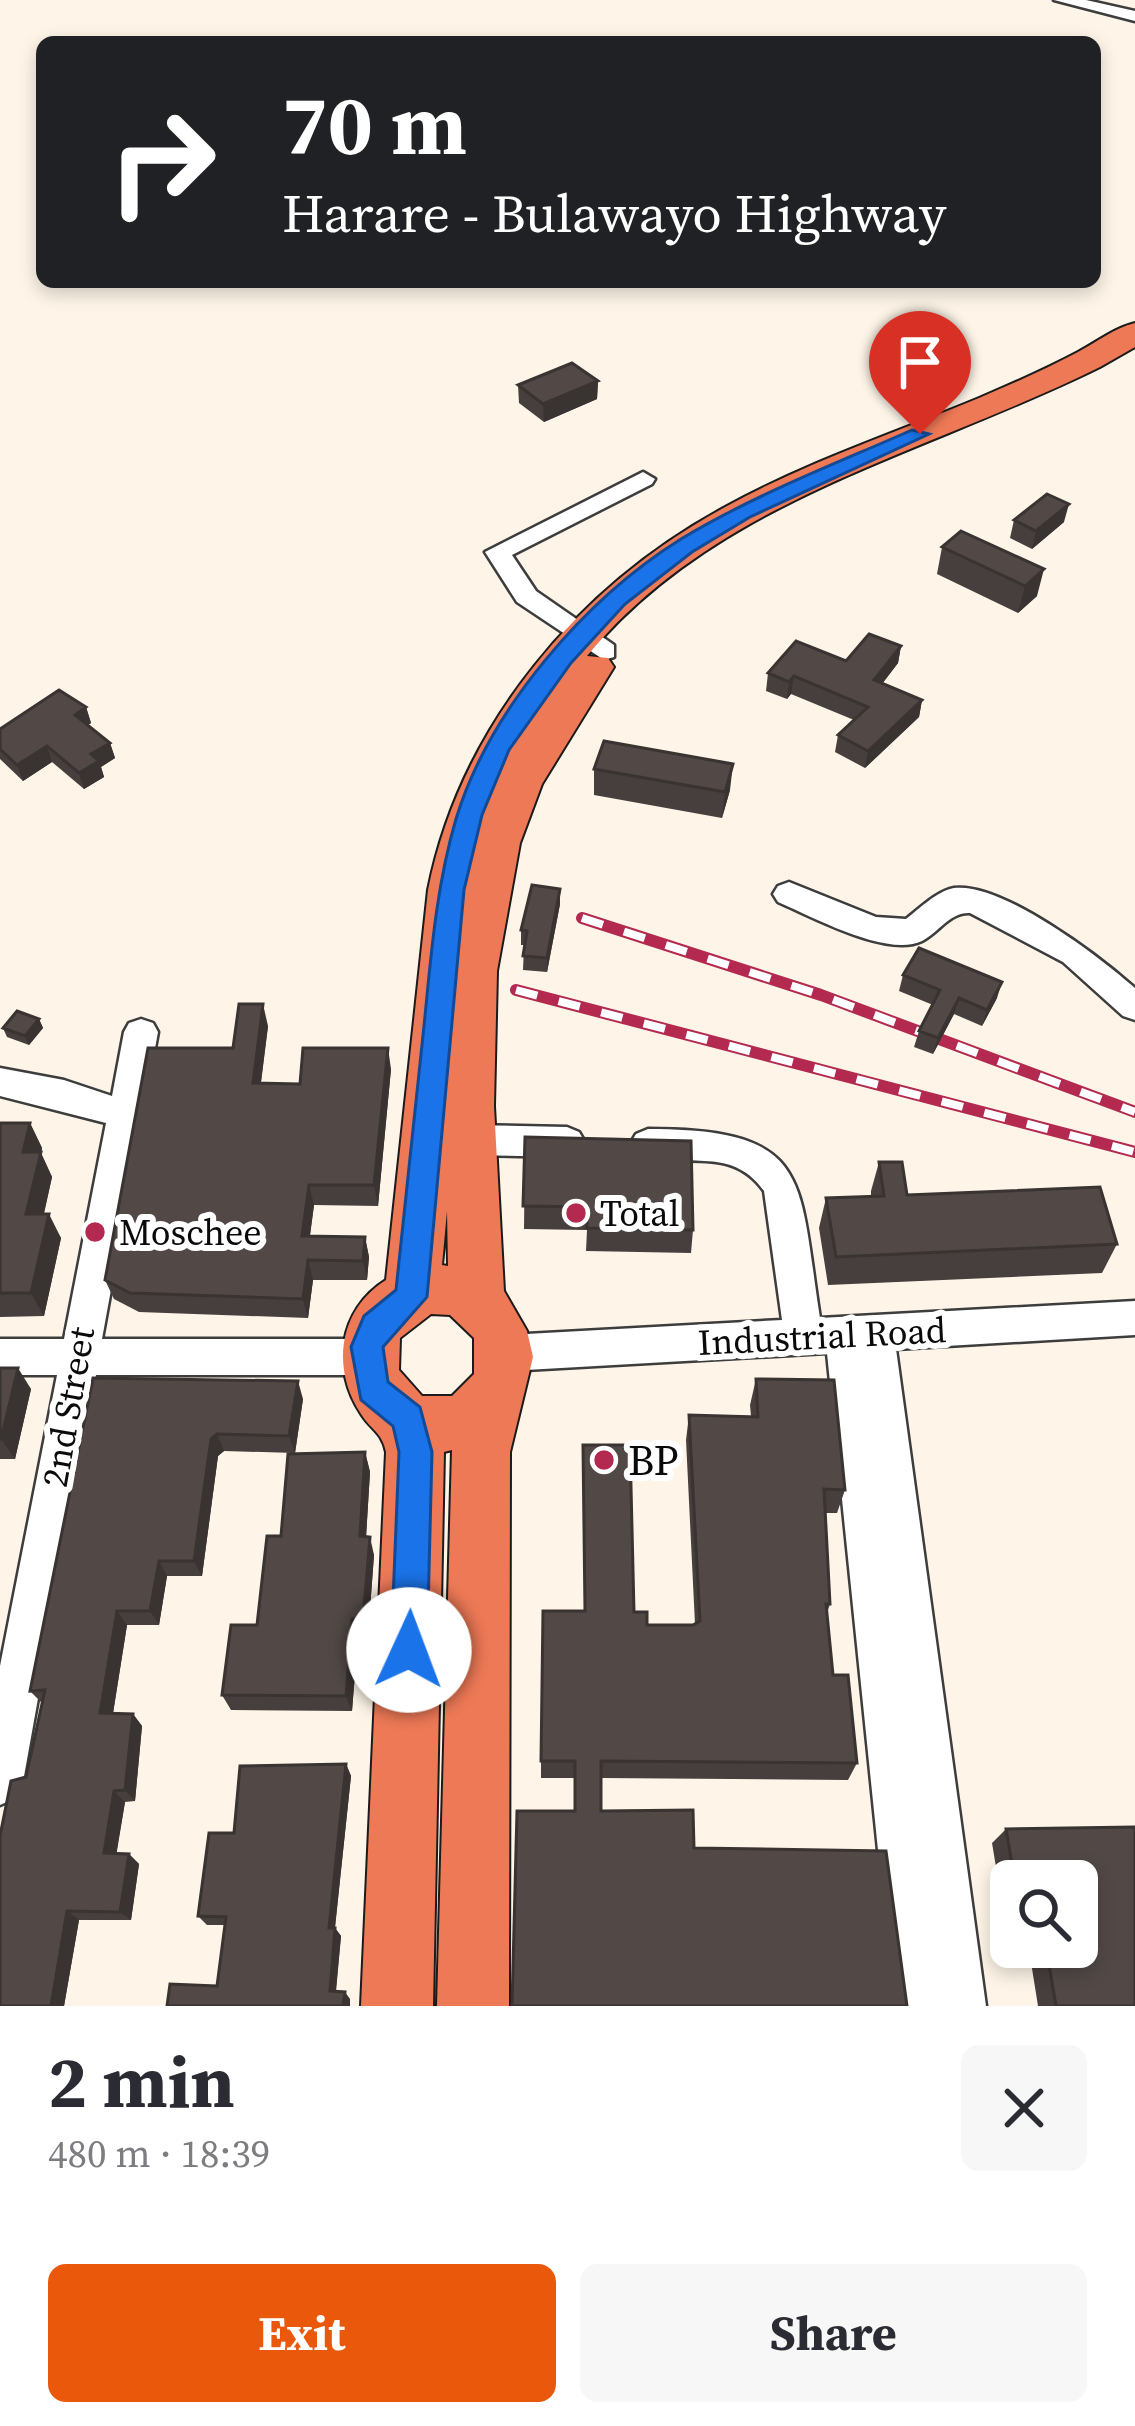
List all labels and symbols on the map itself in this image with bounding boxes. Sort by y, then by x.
pin [869,311,971,434]
place label: Total [600,1189,679,1238]
marker: Total [563,1200,589,1226]
place label: Moschee [119,1208,262,1257]
marker: Moschee [82,1219,108,1245]
street label: Industrial Road [697,1305,947,1367]
street label: 2nd Street [30,1323,106,1491]
place label: BP [628,1431,678,1489]
marker: BP [591,1447,617,1473]
position arrow [346,1587,472,1713]

